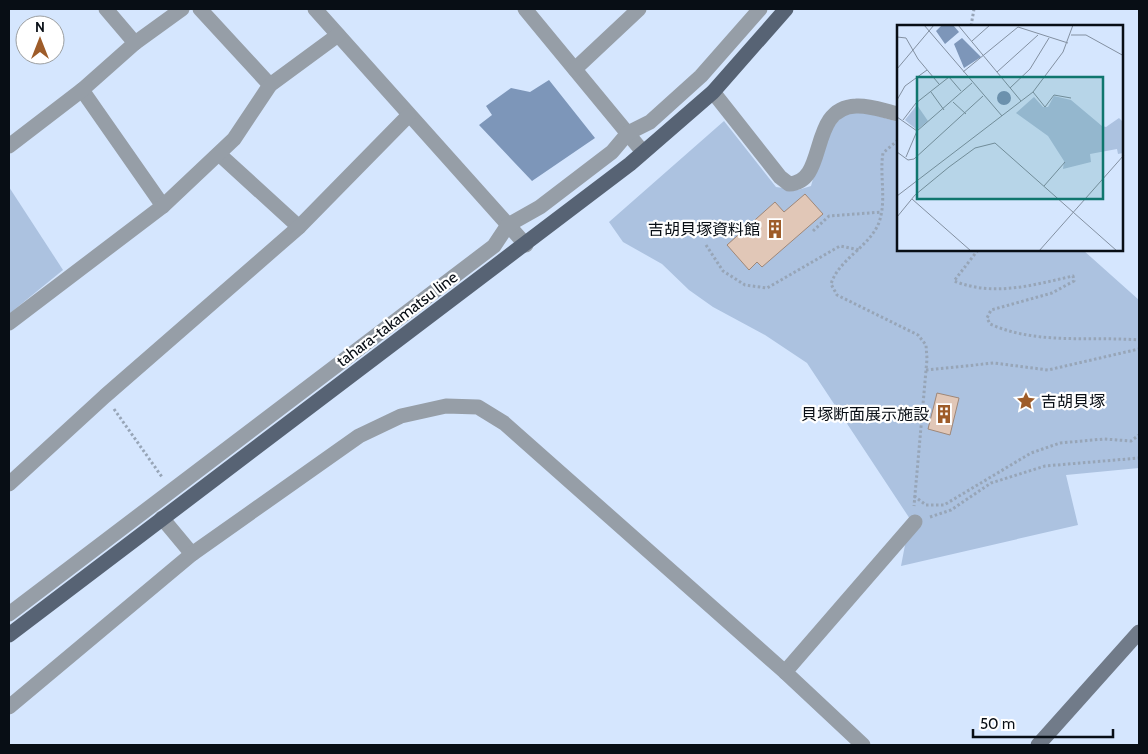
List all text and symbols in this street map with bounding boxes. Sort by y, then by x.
north arrow [15,15,65,65]
text: N [35,18,45,36]
inset map [897,25,1123,251]
building icon: 吉胡貝塚資料館 [764,218,786,240]
place label: 吉胡貝塚資料館 [648,220,760,239]
street label: tahara-takamatsu line [333,267,461,371]
place icon: 吉胡貝塚 [1015,390,1037,412]
place label: 吉胡貝塚 [1041,392,1105,411]
building icon: 貝塚断面展示施設 [933,403,955,425]
place label: 貝塚断面展示施設 [801,405,929,424]
scale bar [973,706,1113,738]
text: 50 m [980,715,1015,733]

